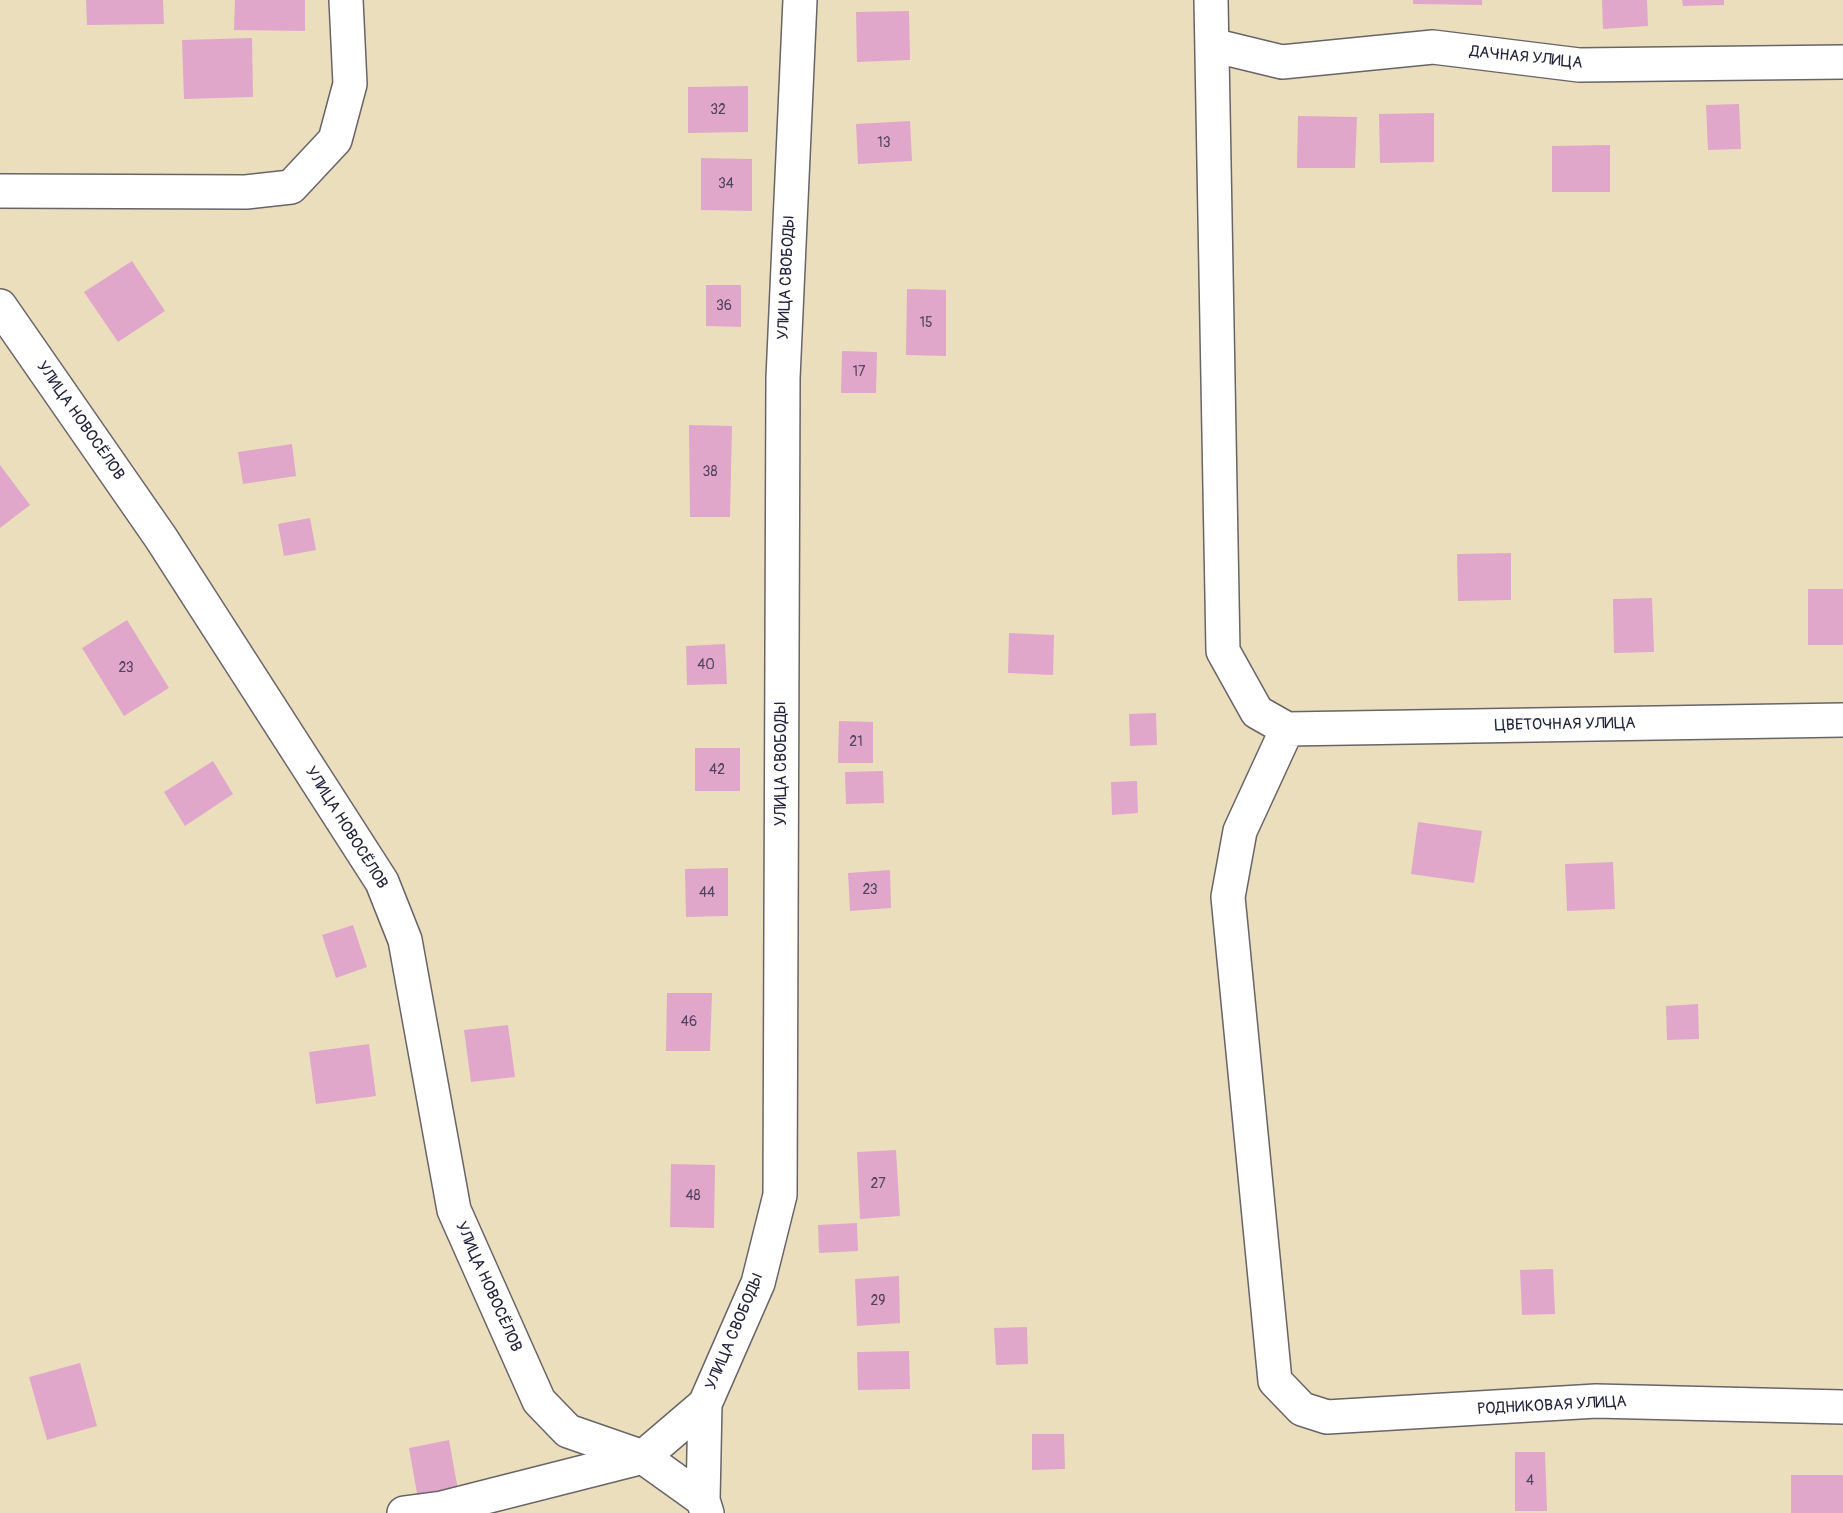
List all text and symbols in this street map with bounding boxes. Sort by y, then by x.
street label: ДАЧНАЯ УЛИЦА [1469,43,1583,73]
house number: 32 [710,102,726,118]
house number: 13 [877,135,891,151]
house number: 34 [718,176,734,192]
street label: УЛИЦА СВОБОДЫ [774,216,800,340]
house number: 36 [716,298,732,314]
house number: 15 [919,315,933,331]
street label: УЛИЦА НОВОСЁЛОВ [32,358,128,484]
house number: 17 [853,364,865,380]
house number: 38 [703,464,717,480]
house number: 40 [697,657,715,673]
house number: 23 [118,660,134,676]
street label: УЛИЦА СВОБОДЫ [772,702,792,826]
street label: ЦВЕТОЧНАЯ УЛИЦА [1494,714,1636,736]
house number: 21 [849,734,863,750]
house number: 42 [709,762,725,778]
street label: УЛИЦА НОВОСЁЛОВ [301,763,391,893]
house number: 23 [862,882,878,898]
house number: 44 [699,885,715,901]
house number: 46 [681,1014,697,1030]
house number: 27 [870,1176,886,1192]
house number: 48 [685,1188,701,1204]
street label: УЛИЦА НОВОСЁЛОВ [451,1219,525,1355]
street label: УЛИЦА СВОБОДЫ [702,1271,768,1393]
house number: 29 [870,1293,886,1309]
street label: РОДНИКОВАЯ УЛИЦА [1477,1393,1627,1419]
house number: 4 [1526,1473,1534,1489]

